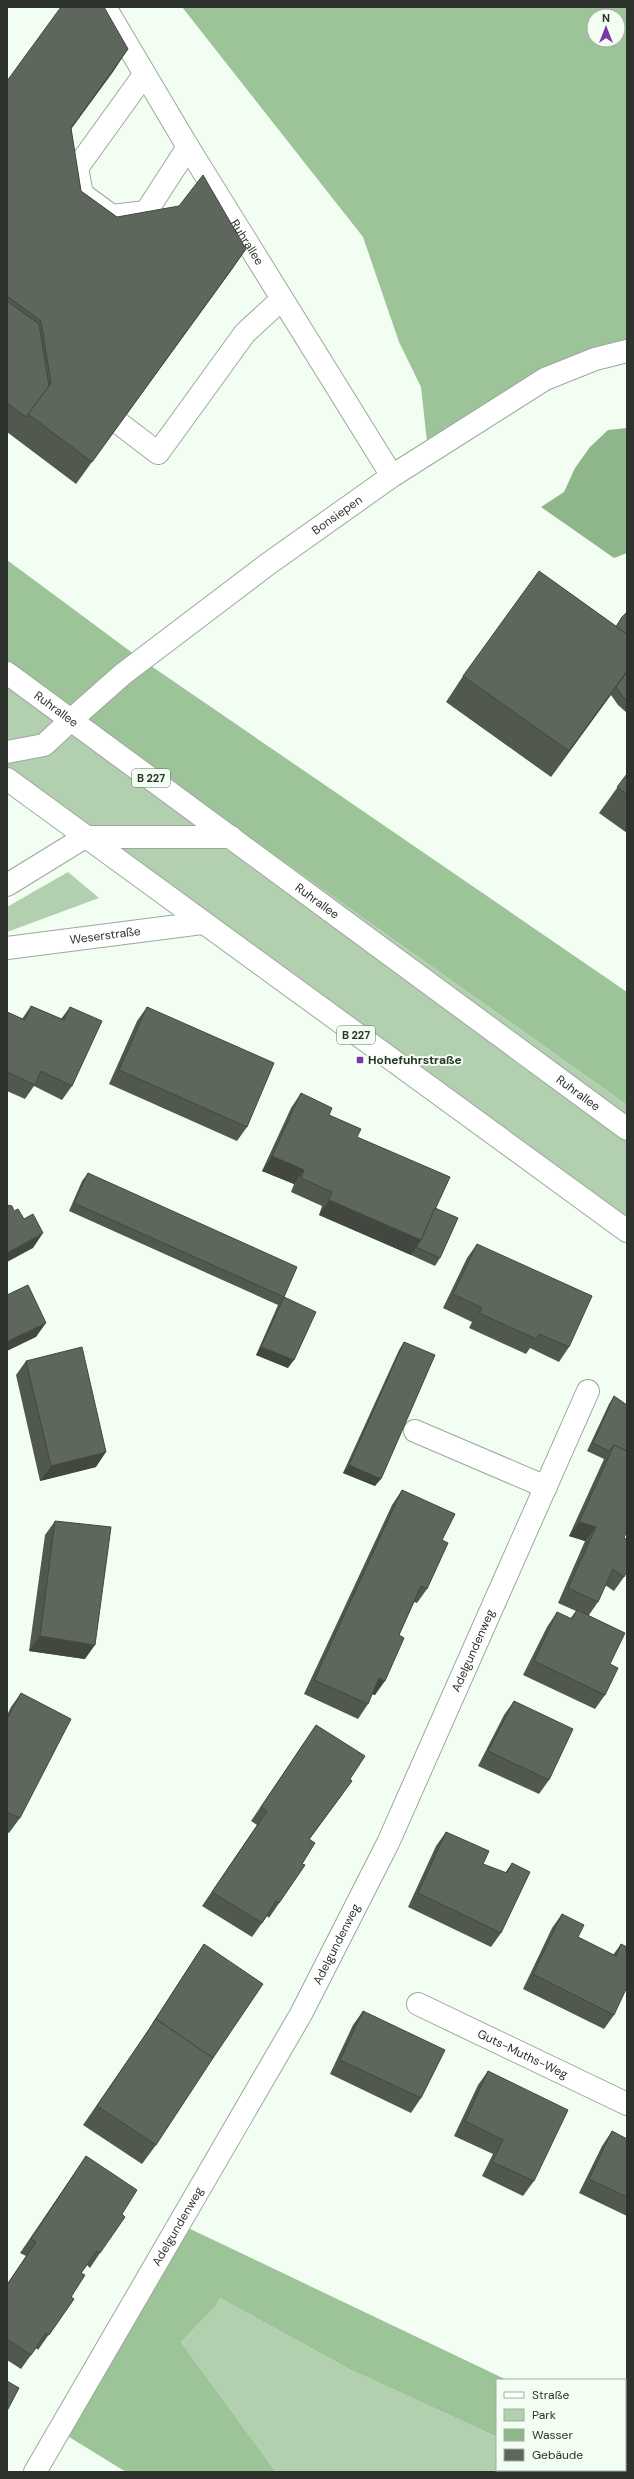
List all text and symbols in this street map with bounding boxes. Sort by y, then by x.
north arrow [586,8,626,48]
text: N [602,11,610,25]
street label: Ruhrallee [227,217,267,268]
street label: Bonsiepen [309,492,365,538]
street label: Ruhrallee [31,688,82,731]
road number: B 227 [132,769,170,787]
street label: Ruhrallee [292,880,343,923]
street label: Weserstraße [69,923,142,948]
road number: B 227 [337,1026,375,1044]
place label: Hohefuhrstraße [368,1052,462,1068]
marker: Hohefuhrstraße [355,1055,365,1065]
street label: Ruhrallee [553,1072,604,1115]
street label: Adelgundenweg [448,1606,499,1694]
street label: Adelgundenweg [309,1901,364,1987]
street label: Guts-Muths-Weg [475,2026,571,2083]
street label: Adelgundenweg [148,2184,207,2269]
legend [496,2379,626,2471]
text: Straße [532,2387,569,2403]
text: Park [532,2407,556,2423]
text: Wasser [532,2427,573,2443]
text: Gebäude [532,2447,583,2463]

